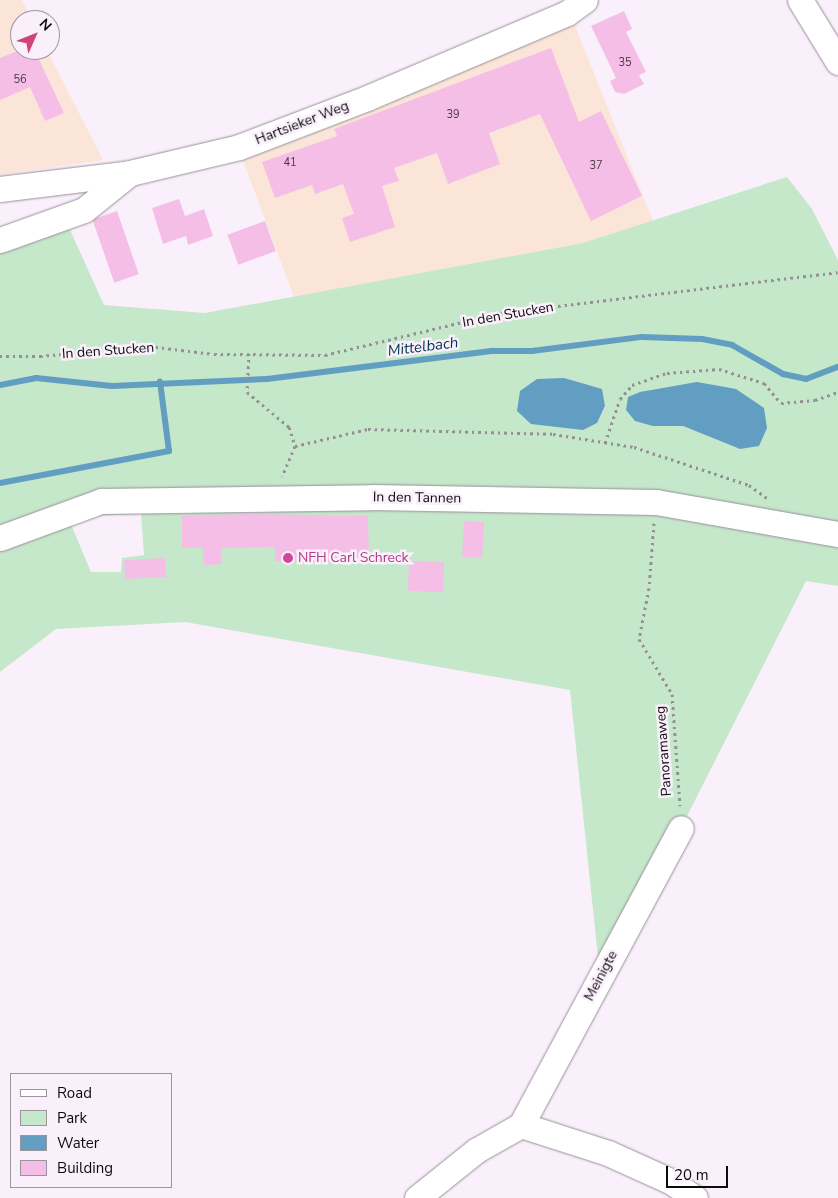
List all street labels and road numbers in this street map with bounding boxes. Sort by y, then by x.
street label: Hartsieker Weg [253,97,351,149]
street label: In den Stucken [461,299,555,331]
street label: In den Stucken [61,339,155,363]
street label: In den Tannen [373,489,461,507]
street label: Panoramaweg [652,705,676,797]
street label: Meinigte [581,948,621,1004]

